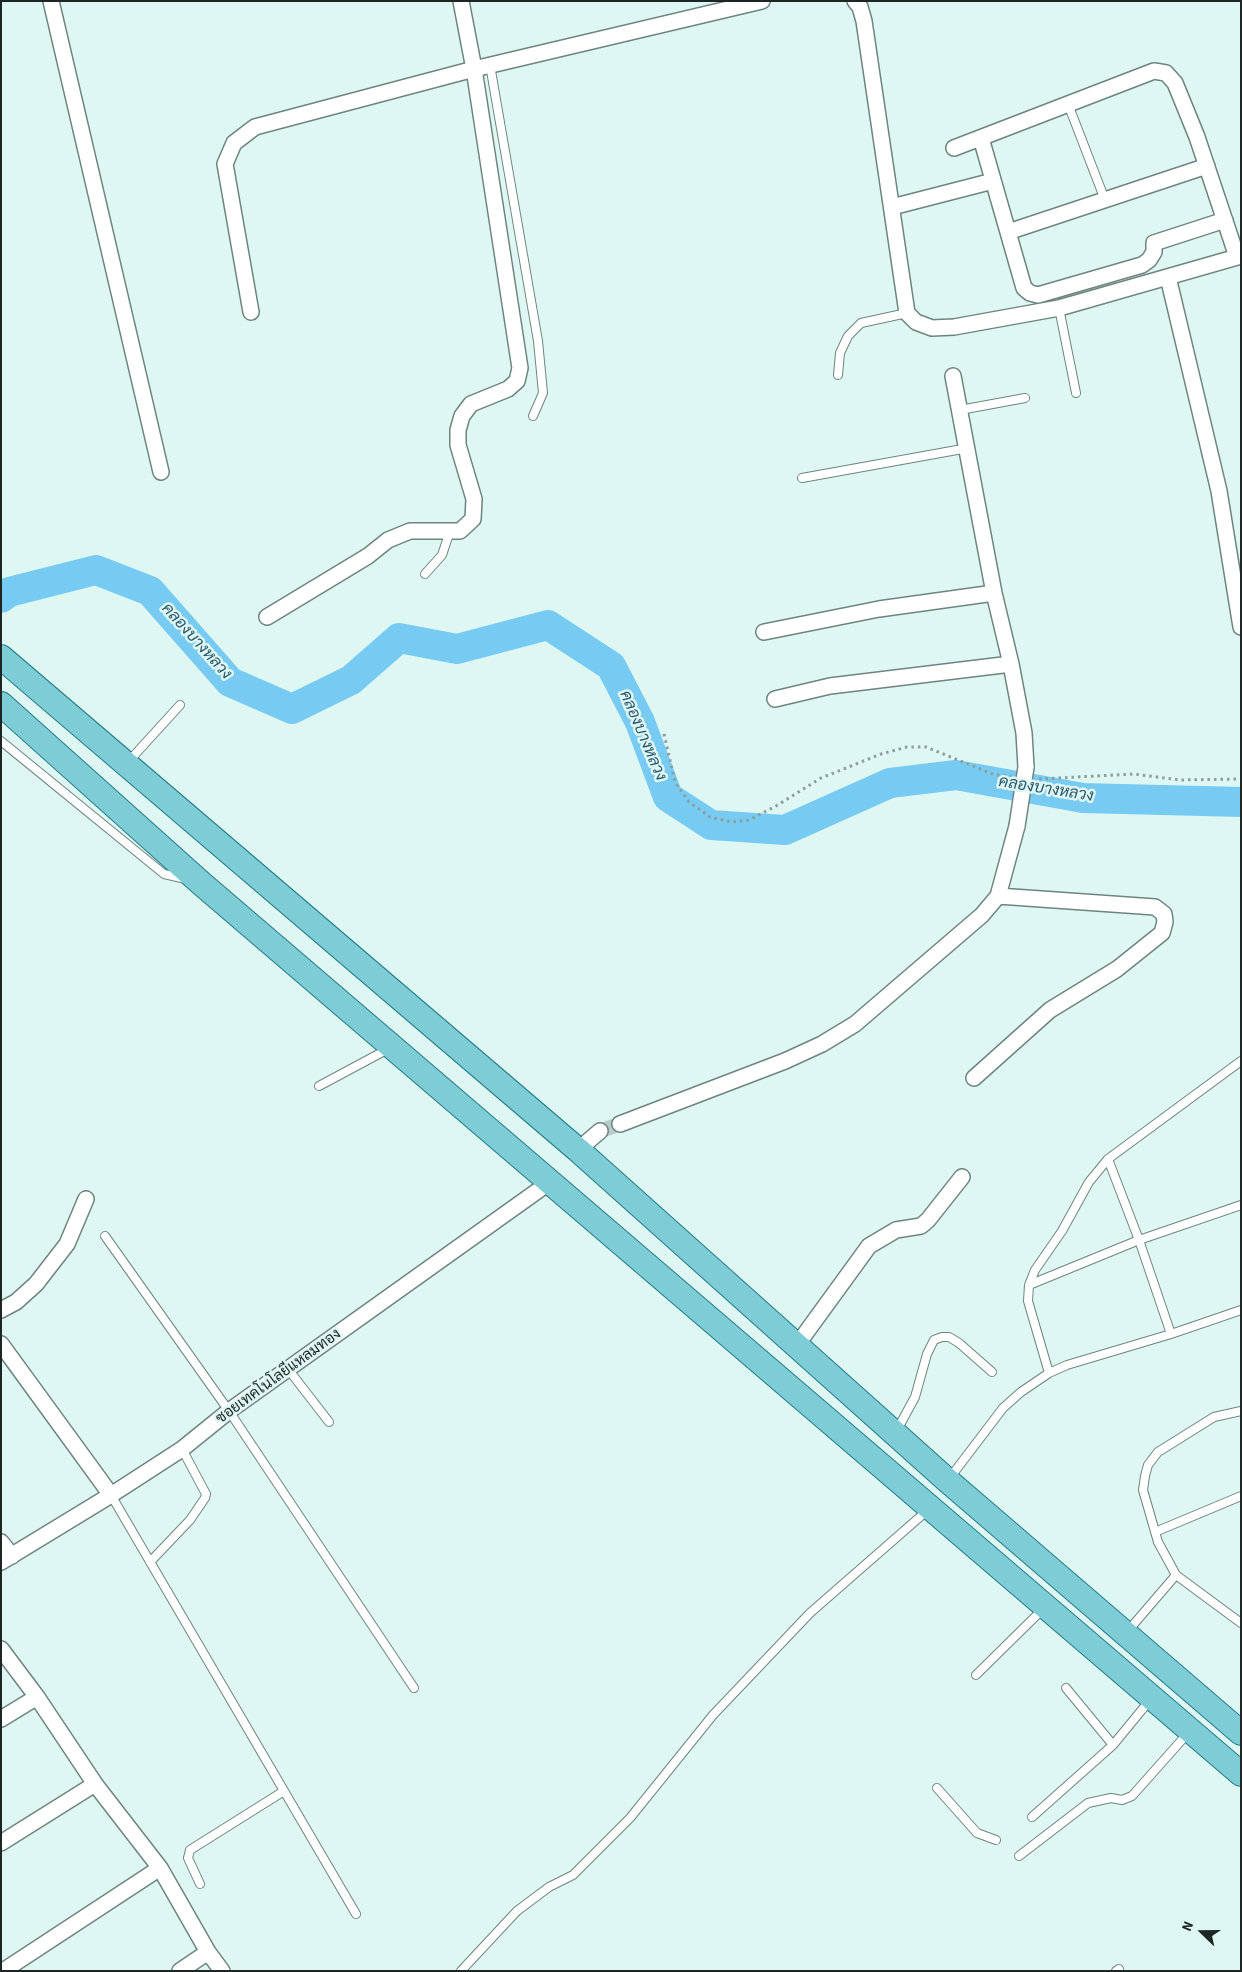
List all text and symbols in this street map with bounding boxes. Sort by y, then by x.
water label: คลองบางหลวง [157,600,235,684]
water label: คลองบางหลวง [614,688,670,784]
water label: คลองบางหลวง [997,773,1095,807]
street label: ซอยเทคโนโลยีแหลมทอง [213,1326,345,1428]
north arrow [1177,1907,1227,1957]
text: N [1177,1918,1199,1934]

